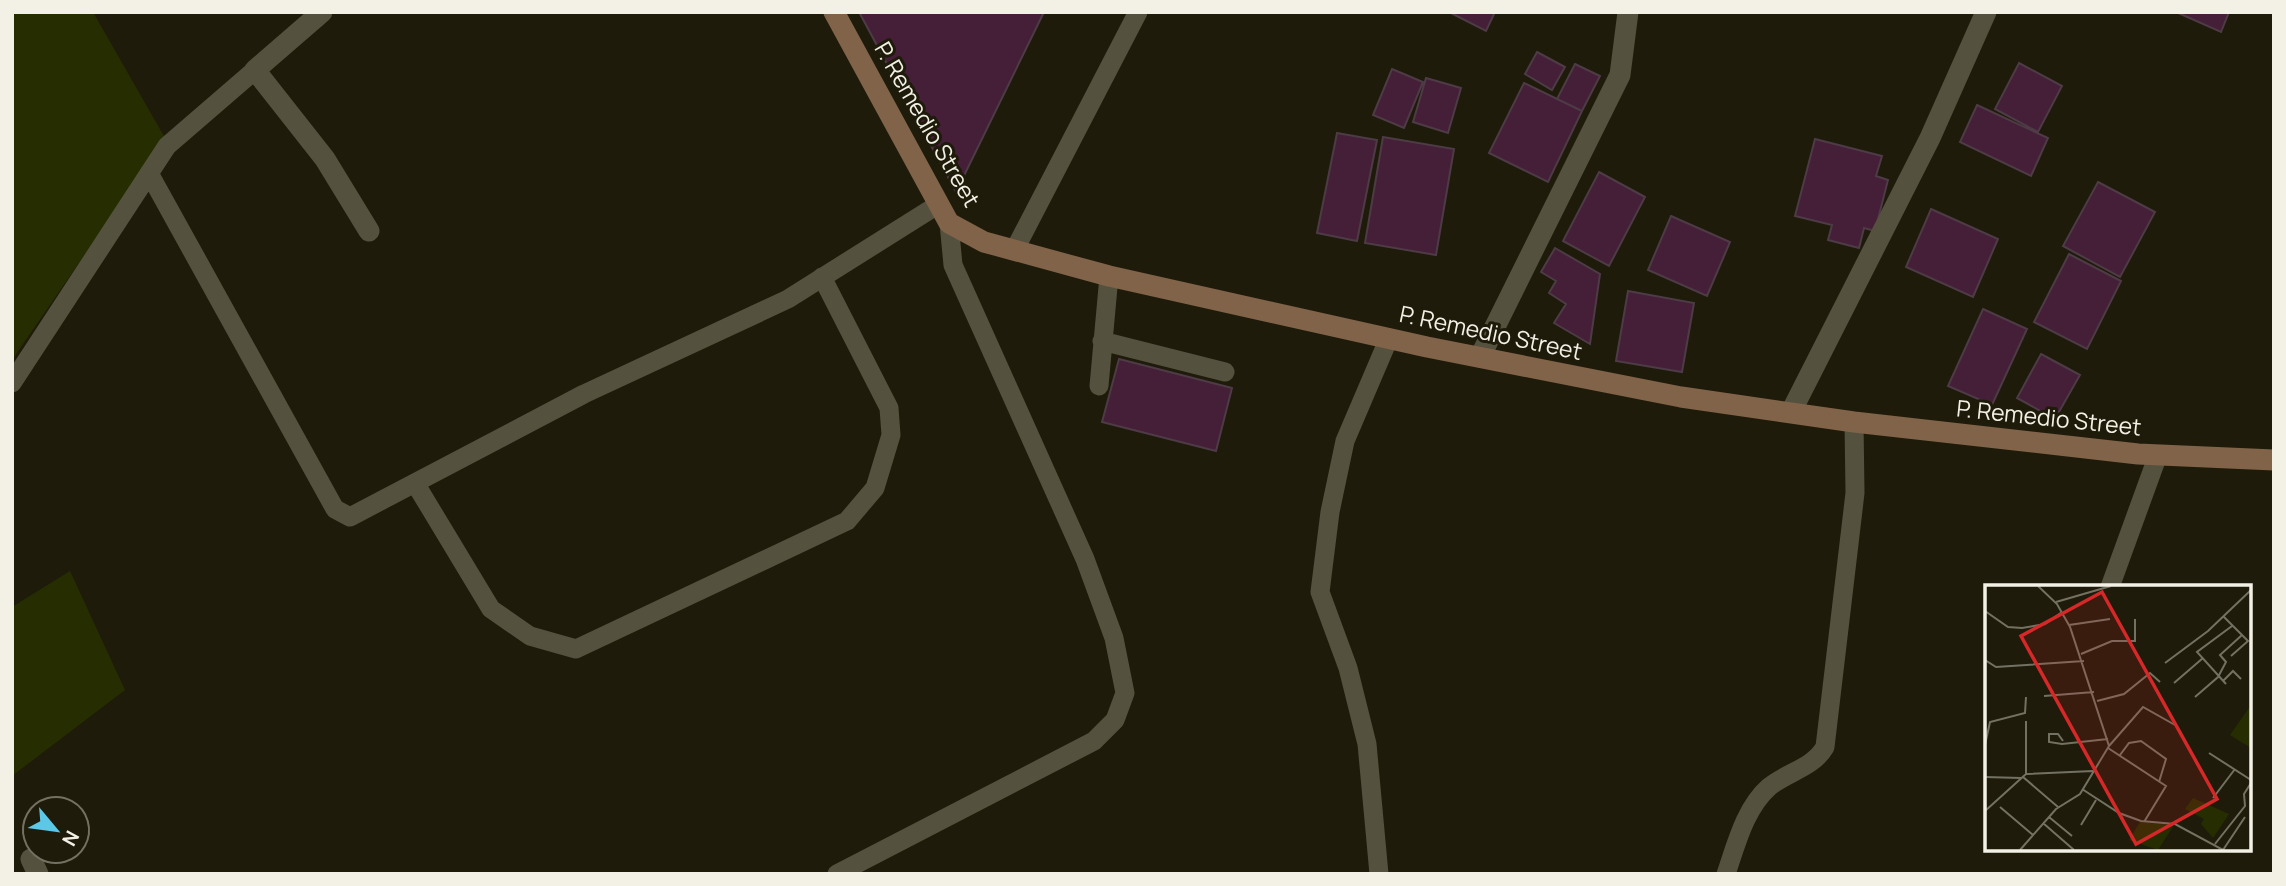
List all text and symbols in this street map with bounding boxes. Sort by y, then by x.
street label: P. Remedio Street [868,36,988,212]
street label: P. Remedio Street [1397,297,1585,367]
street label: P. Remedio Street [1955,391,2143,443]
inset map [1985,585,2251,851]
north arrow [21,795,91,865]
text: N [56,826,86,851]

